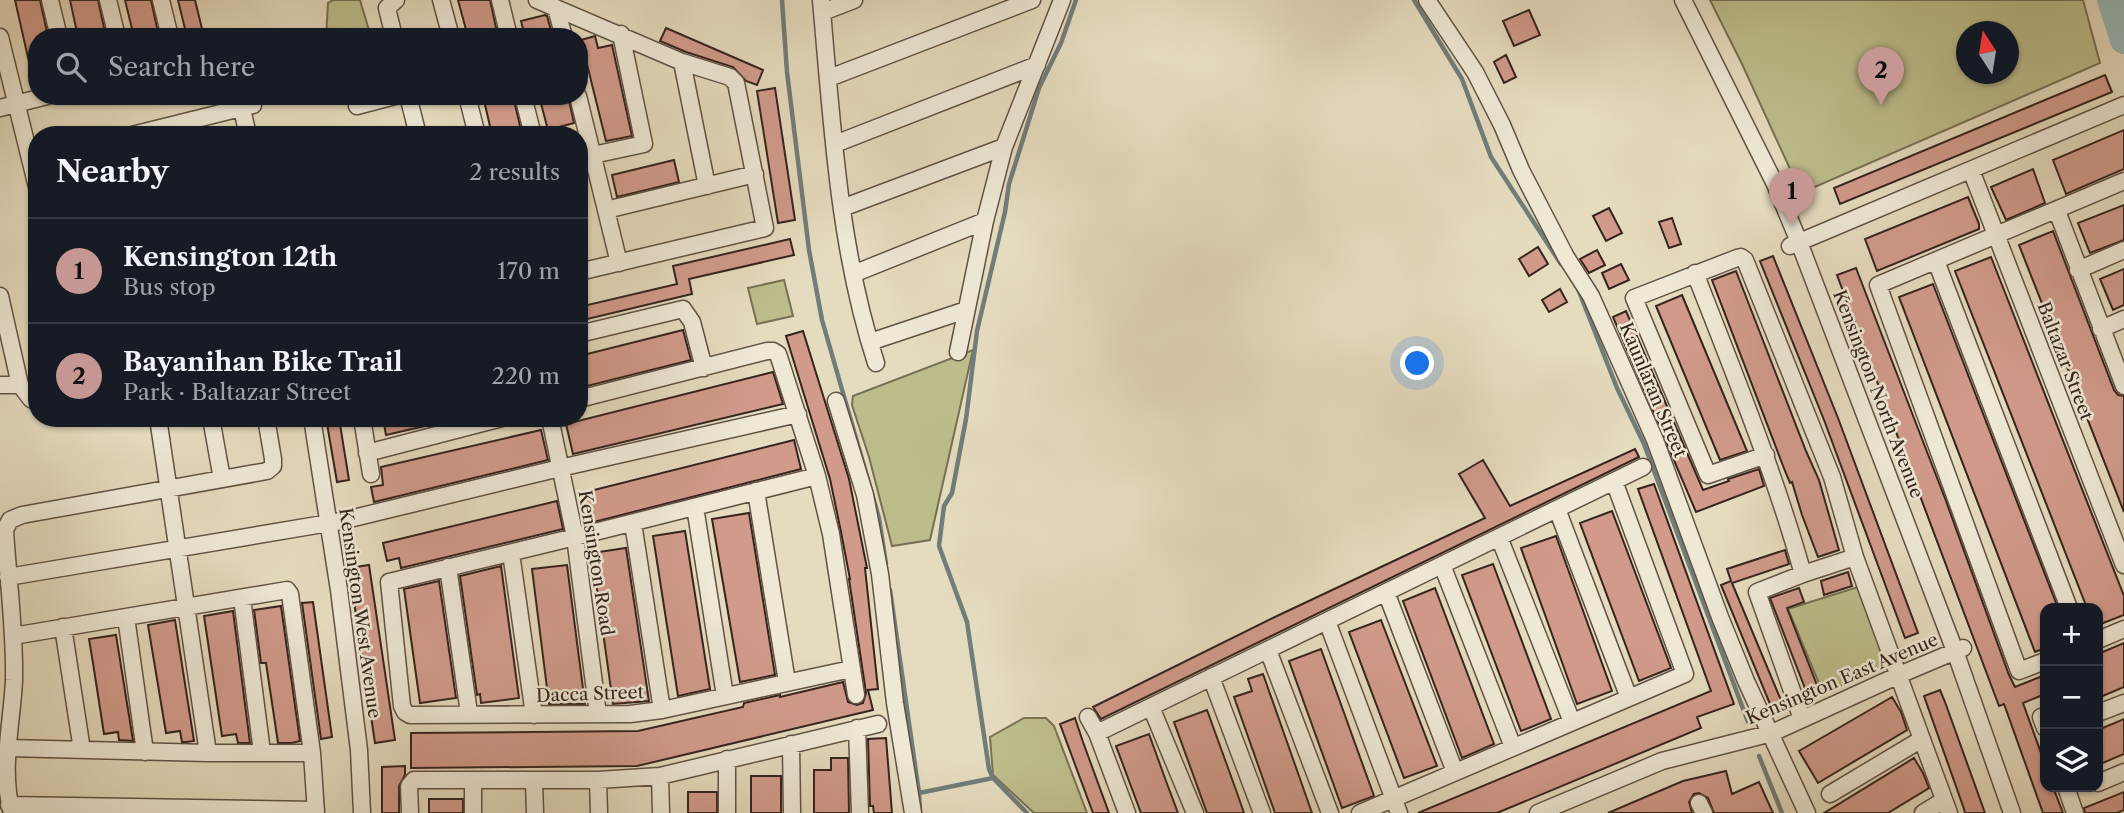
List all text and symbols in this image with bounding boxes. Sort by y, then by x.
north arrow [1956,21,2019,84]
search box [28,28,588,105]
pin: 2 [1858,47,1904,105]
icon: search [52,48,90,86]
text: Search here [108,51,255,83]
text: Nearby [56,153,169,190]
text: 2 results [469,158,560,186]
pin: 1 [1769,168,1815,226]
text: Kensington 12th [123,241,337,273]
text: 1 [74,257,84,285]
text: 170 m [497,257,560,285]
text: Bus stop [123,273,216,301]
street label: Kensington North Avenue [1828,287,1928,501]
street label: Baltazar Street [2032,299,2098,424]
street label: Kaunlaran Street [1615,319,1692,462]
text: Bayanihan Bike Trail [123,346,403,378]
your location [1400,346,1434,380]
text: 2 [72,362,86,390]
text: 220 m [491,362,560,390]
text: Park · Baltazar Street [123,378,351,406]
street label: Kensington Road [574,489,618,637]
street label: Kensington West Avenue [334,506,386,720]
map controls [2040,603,2103,792]
button: + [2040,603,2103,666]
street label: Kensington East Avenue [1743,629,1941,729]
button: − [2040,666,2103,729]
street label: Dacca Street [536,681,645,707]
button: layers [2040,729,2103,792]

